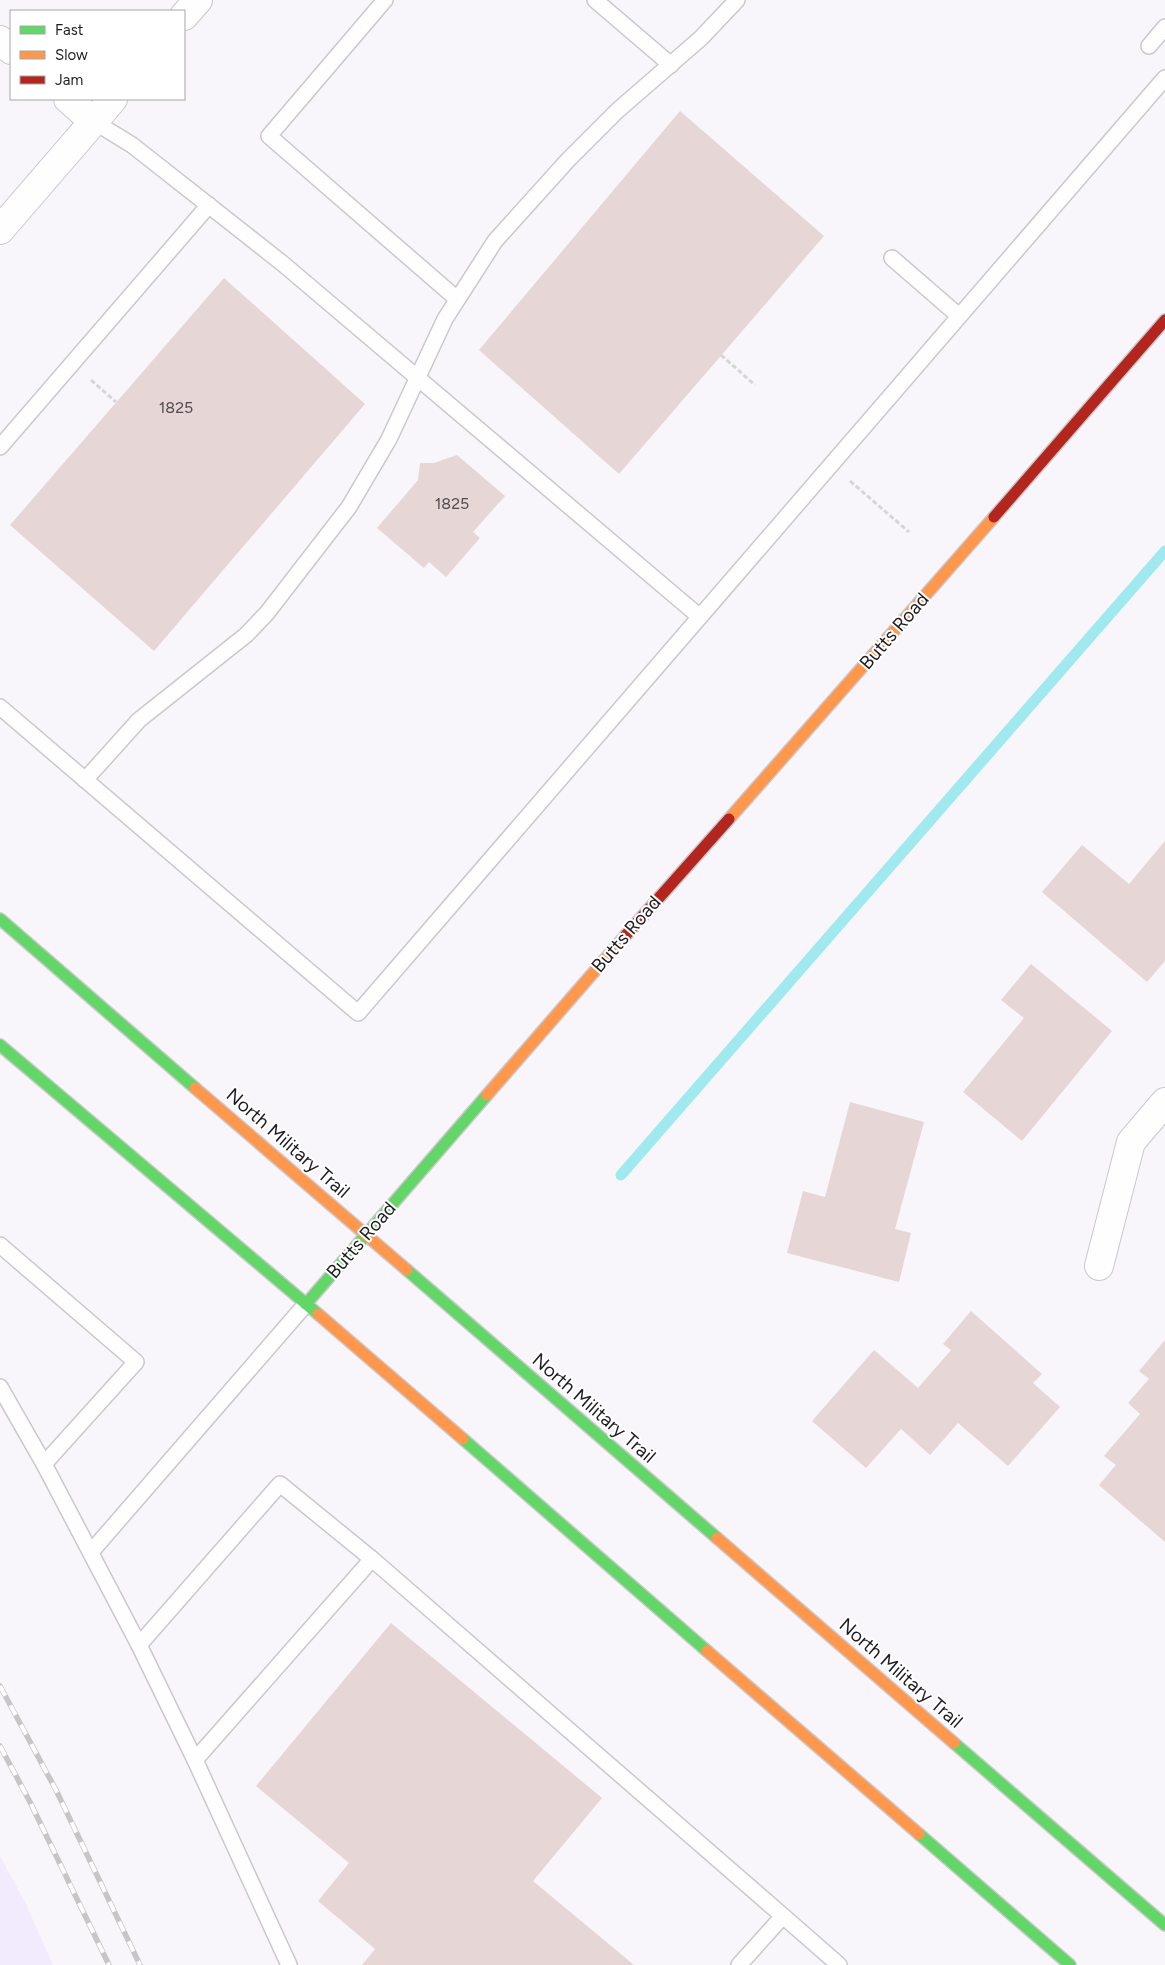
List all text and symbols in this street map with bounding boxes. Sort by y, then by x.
legend [10,10,185,100]
text: Fast [55,21,84,39]
text: Slow [55,46,88,64]
text: Jam [55,71,83,89]
house number: 1825 [159,398,193,417]
house number: 1825 [435,494,469,513]
street label: Butts Road [855,588,933,674]
street label: Butts Road [587,891,665,977]
street label: North Military Trail [222,1083,354,1203]
street label: Butts Road [322,1197,400,1283]
street label: North Military Trail [528,1348,660,1468]
street label: North Military Trail [835,1613,967,1733]

